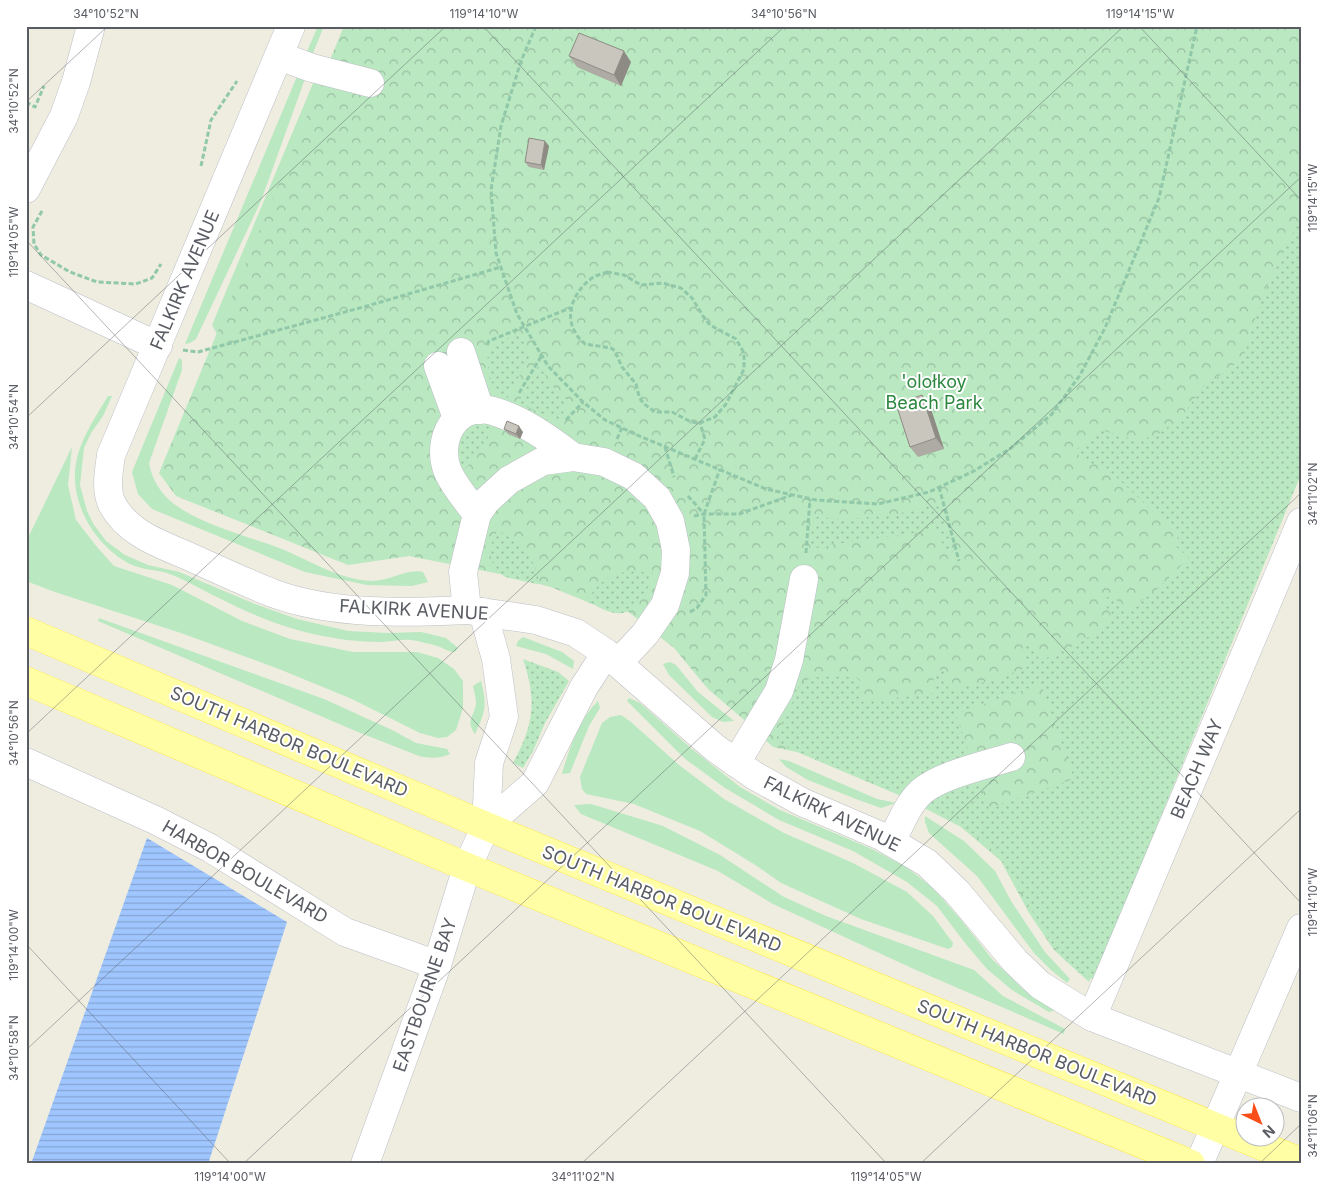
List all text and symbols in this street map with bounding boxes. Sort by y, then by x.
text: 34°10'52"N [73,6,139,21]
text: 119°14'10"W [450,6,519,21]
text: 34°10'56"N [751,6,817,21]
text: 119°14'15"W [1106,6,1174,21]
text: 34°10'52"N [6,68,21,134]
text: 119°14'15"W [1305,164,1320,232]
text: 119°14'05"W [6,206,21,278]
street label: FALKIRK AVENUE [146,207,223,353]
park label: 'olołkoy Beach Park [885,371,983,413]
text: 34°10'54"N [6,384,21,450]
text: 34°11'02"N [1305,462,1320,526]
street label: FALKIRK AVENUE [339,595,489,624]
street label: SOUTH HARBOR BOULEVARD [167,682,411,801]
text: 34°10'56"N [6,700,21,766]
street label: BEACH WAY [1166,716,1227,822]
street label: FALKIRK AVENUE [760,771,904,856]
street label: HARBOR BOULEVARD [159,816,332,928]
street label: SOUTH HARBOR BOULEVARD [539,841,785,956]
text: 119°14'10"W [1305,867,1320,936]
text: 119°14'00"W [6,909,21,981]
street label: EASTBOURNE BAY [388,915,461,1075]
street label: SOUTH HARBOR BOULEVARD [914,995,1160,1110]
text: 34°10'58"N [6,1015,21,1081]
text: 34°11'06"N [1305,1094,1320,1158]
north arrow [1234,1098,1284,1148]
text: N [1260,1122,1279,1142]
text: 119°14'00"W [194,1169,266,1184]
text: 34°11'02"N [551,1169,615,1184]
text: 119°14'05"W [850,1169,922,1184]

